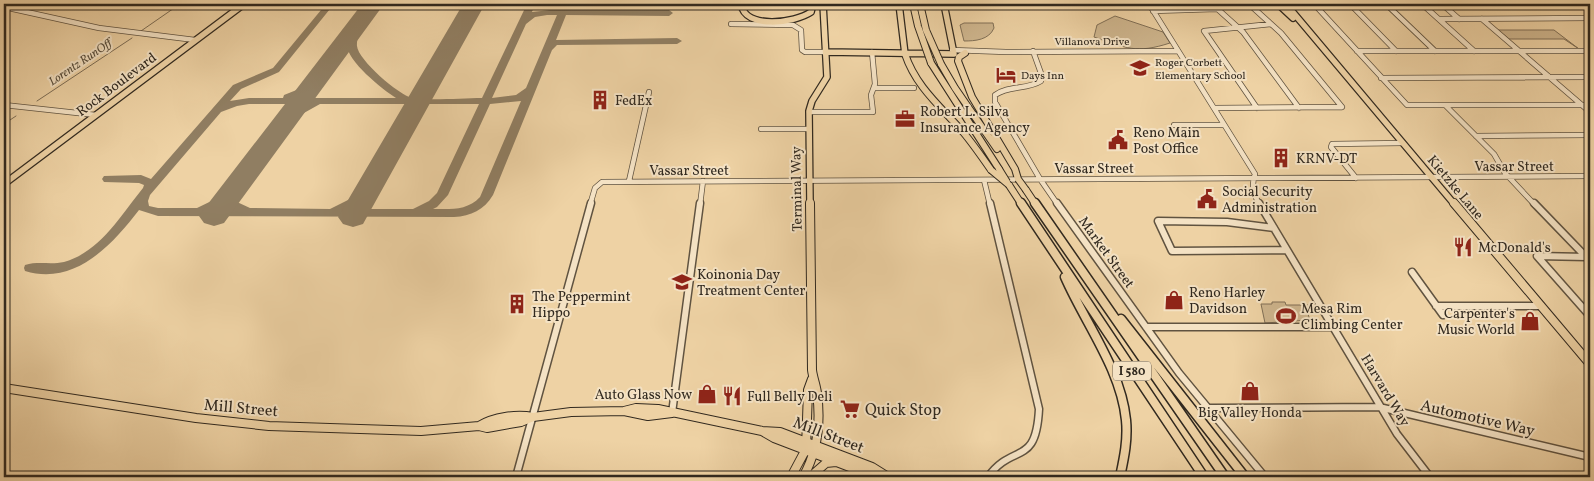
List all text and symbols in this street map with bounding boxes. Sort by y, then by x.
water label: Lorentz RunOff [46,34,118,90]
street label: Villanova Drive [1054,35,1130,50]
street label: Rock Boulevard [73,49,161,122]
place label: Roger Corbett Elementary School [1155,56,1246,84]
school or university icon: Roger Corbett Elementary School [1129,57,1151,79]
hotel icon: Days Inn [995,64,1017,86]
place label: Days Inn [1021,69,1064,84]
building icon: FedEx [589,89,611,111]
place label: FedEx [615,92,652,111]
place label: Robert L. Silva Insurance Agency [920,103,1030,138]
office icon: Robert L. Silva Insurance Agency [894,108,916,130]
place label: Reno Main Post Office [1133,124,1200,159]
public building icon: Reno Main Post Office [1107,129,1129,151]
street label: Terminal Way [787,146,808,232]
building icon: KRNV-DT [1270,147,1292,169]
place label: KRNV-DT [1296,150,1357,169]
street label: Kietzke Lane [1422,152,1488,225]
street label: Vassar Street [1474,158,1554,177]
street label: Vassar Street [1054,160,1134,179]
street label: Vassar Street [649,162,729,181]
place label: Social Security Administration [1222,183,1317,218]
public building icon: Social Security Administration [1196,188,1218,210]
street label: Market Street [1073,213,1138,293]
restaurant icon: McDonald's [1452,236,1474,258]
place label: McDonald's [1478,239,1551,258]
place label: Koinonia Day Treatment Center [697,266,805,301]
school or university icon: Koinonia Day Treatment Center [671,271,693,293]
place label: Reno Harley Davidson [1189,284,1266,319]
place label: The Peppermint Hippo [532,288,631,323]
shop icon: Reno Harley Davidson [1163,289,1185,311]
building icon: The Peppermint Hippo [506,293,528,315]
place label: Mesa Rim Climbing Center [1301,300,1403,335]
sports icon: Mesa Rim Climbing Center [1275,305,1297,327]
place label: Carpenter's Music World [1437,305,1515,340]
shop icon: Carpenter's Music World [1519,310,1541,332]
street label: Harvard Way [1356,351,1414,431]
road number: I 580 [1113,362,1151,381]
shop icon: Big Valley Honda [1239,380,1261,402]
shop icon: Auto Glass Now [696,383,718,405]
restaurant icon: Full Belly Deli [721,385,743,407]
place label: Auto Glass Now [595,386,692,405]
place label: Full Belly Deli [747,388,832,407]
street label: Mill Street [203,395,279,423]
street label: Automotive Way [1418,395,1537,443]
supermarket icon: Quick Stop [839,398,861,420]
place label: Quick Stop [865,400,941,422]
place label: Big Valley Honda [1198,404,1302,423]
street label: Mill Street [790,412,867,460]

